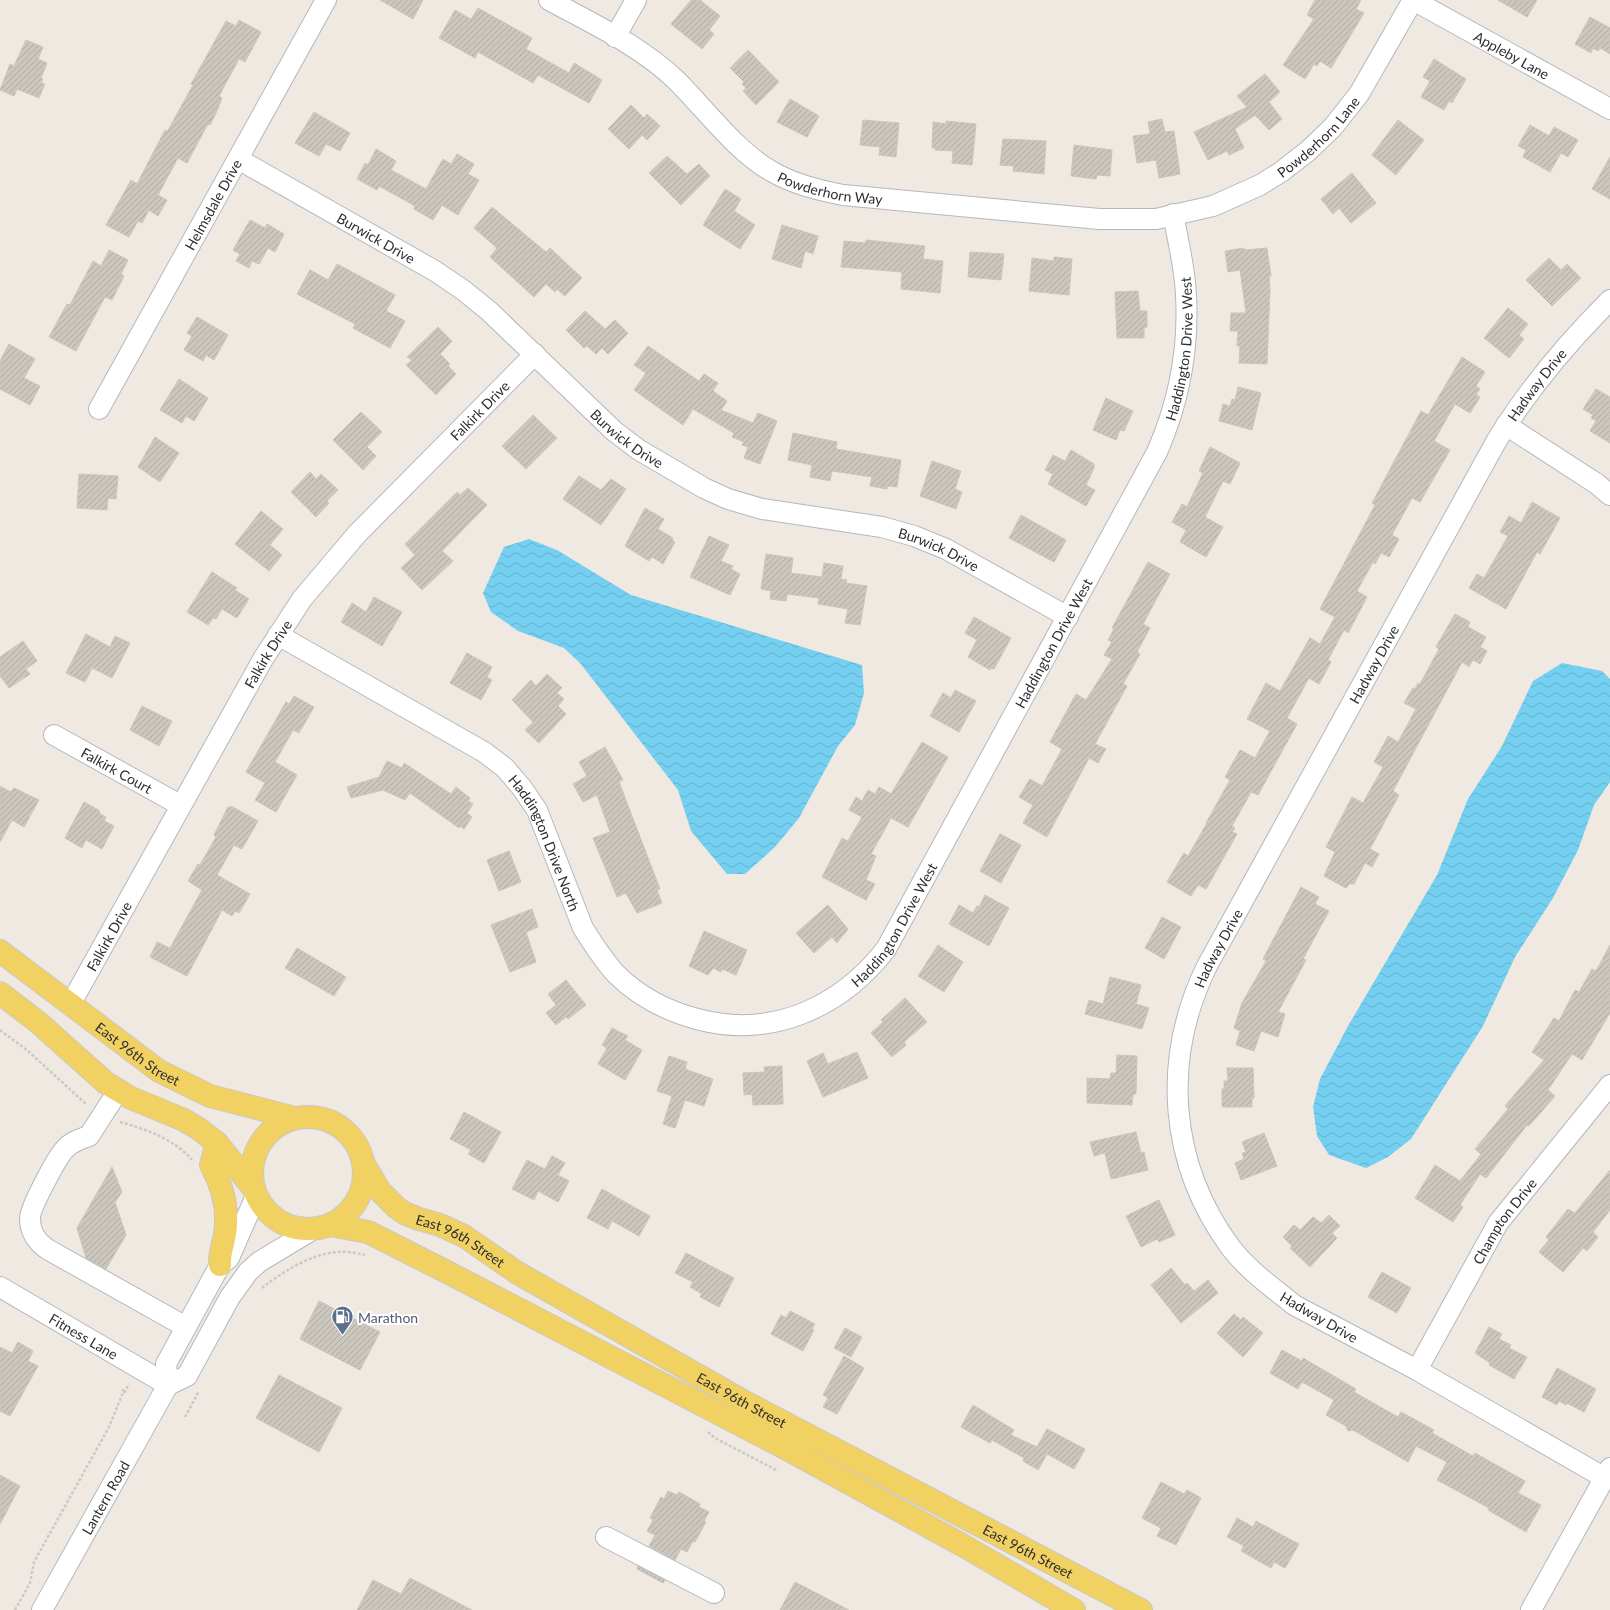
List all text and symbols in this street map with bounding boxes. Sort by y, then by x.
street label: Appleby Lane [1471,27,1552,82]
street label: Powderhorn Lane [1273,93,1363,181]
street label: Helmsdale Drive [181,156,245,253]
street label: Powderhorn Way [775,168,884,207]
street label: Burwick Drive [334,209,418,266]
street label: Haddington Drive West [1161,276,1195,423]
street label: Hadway Drive [1503,345,1570,424]
street label: Falkirk Drive [446,377,513,444]
street label: Burwick Drive [587,405,667,471]
street label: Burwick Drive [897,524,982,574]
street label: Haddington Drive West [1011,575,1095,711]
street label: Falkirk Drive [240,616,295,691]
street label: Hadway Drive [1345,622,1402,706]
street label: Falkirk Court [78,743,155,796]
street label: Haddington Drive North [506,771,584,913]
street label: Haddington Drive West [847,860,940,990]
street label: Falkirk Drive [82,898,135,974]
street label: Hadway Drive [1190,906,1245,990]
street label: East 96th Street [93,1018,183,1089]
street label: Champton Drive [1469,1174,1540,1267]
street label: East 96th Street [414,1210,508,1270]
street label: Hadway Drive [1277,1288,1361,1346]
fuel station icon: Marathon [330,1304,356,1337]
street label: Fitness Lane [46,1309,121,1363]
place label: Marathon [358,1309,418,1326]
street label: East 96th Street [694,1368,789,1431]
street label: Lantern Road [78,1458,132,1537]
street label: East 96th Street [980,1520,1076,1581]

